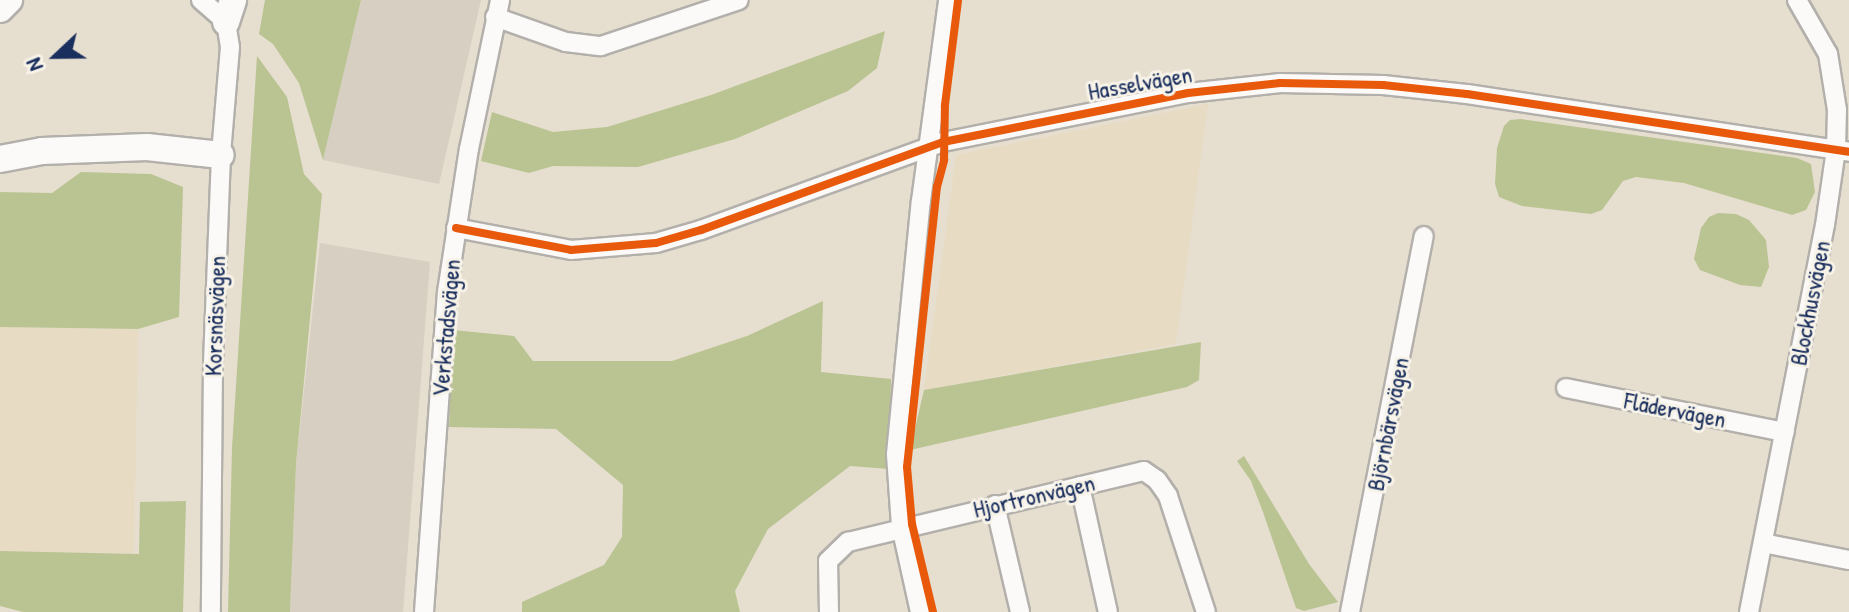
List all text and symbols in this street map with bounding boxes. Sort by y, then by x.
north arrow [16,16,96,96]
text: N [18,54,50,76]
street label: Hasselvägen [1086,60,1194,106]
street label: Blockhusvägen [1784,238,1836,368]
street label: Korsnäsvägen [199,255,231,377]
street label: Verkstadsvägen [426,258,466,398]
street label: Björnbärsvägen [1361,355,1415,493]
street label: Flädervägen [1622,386,1728,434]
street label: Hjortronvägen [970,468,1098,524]

